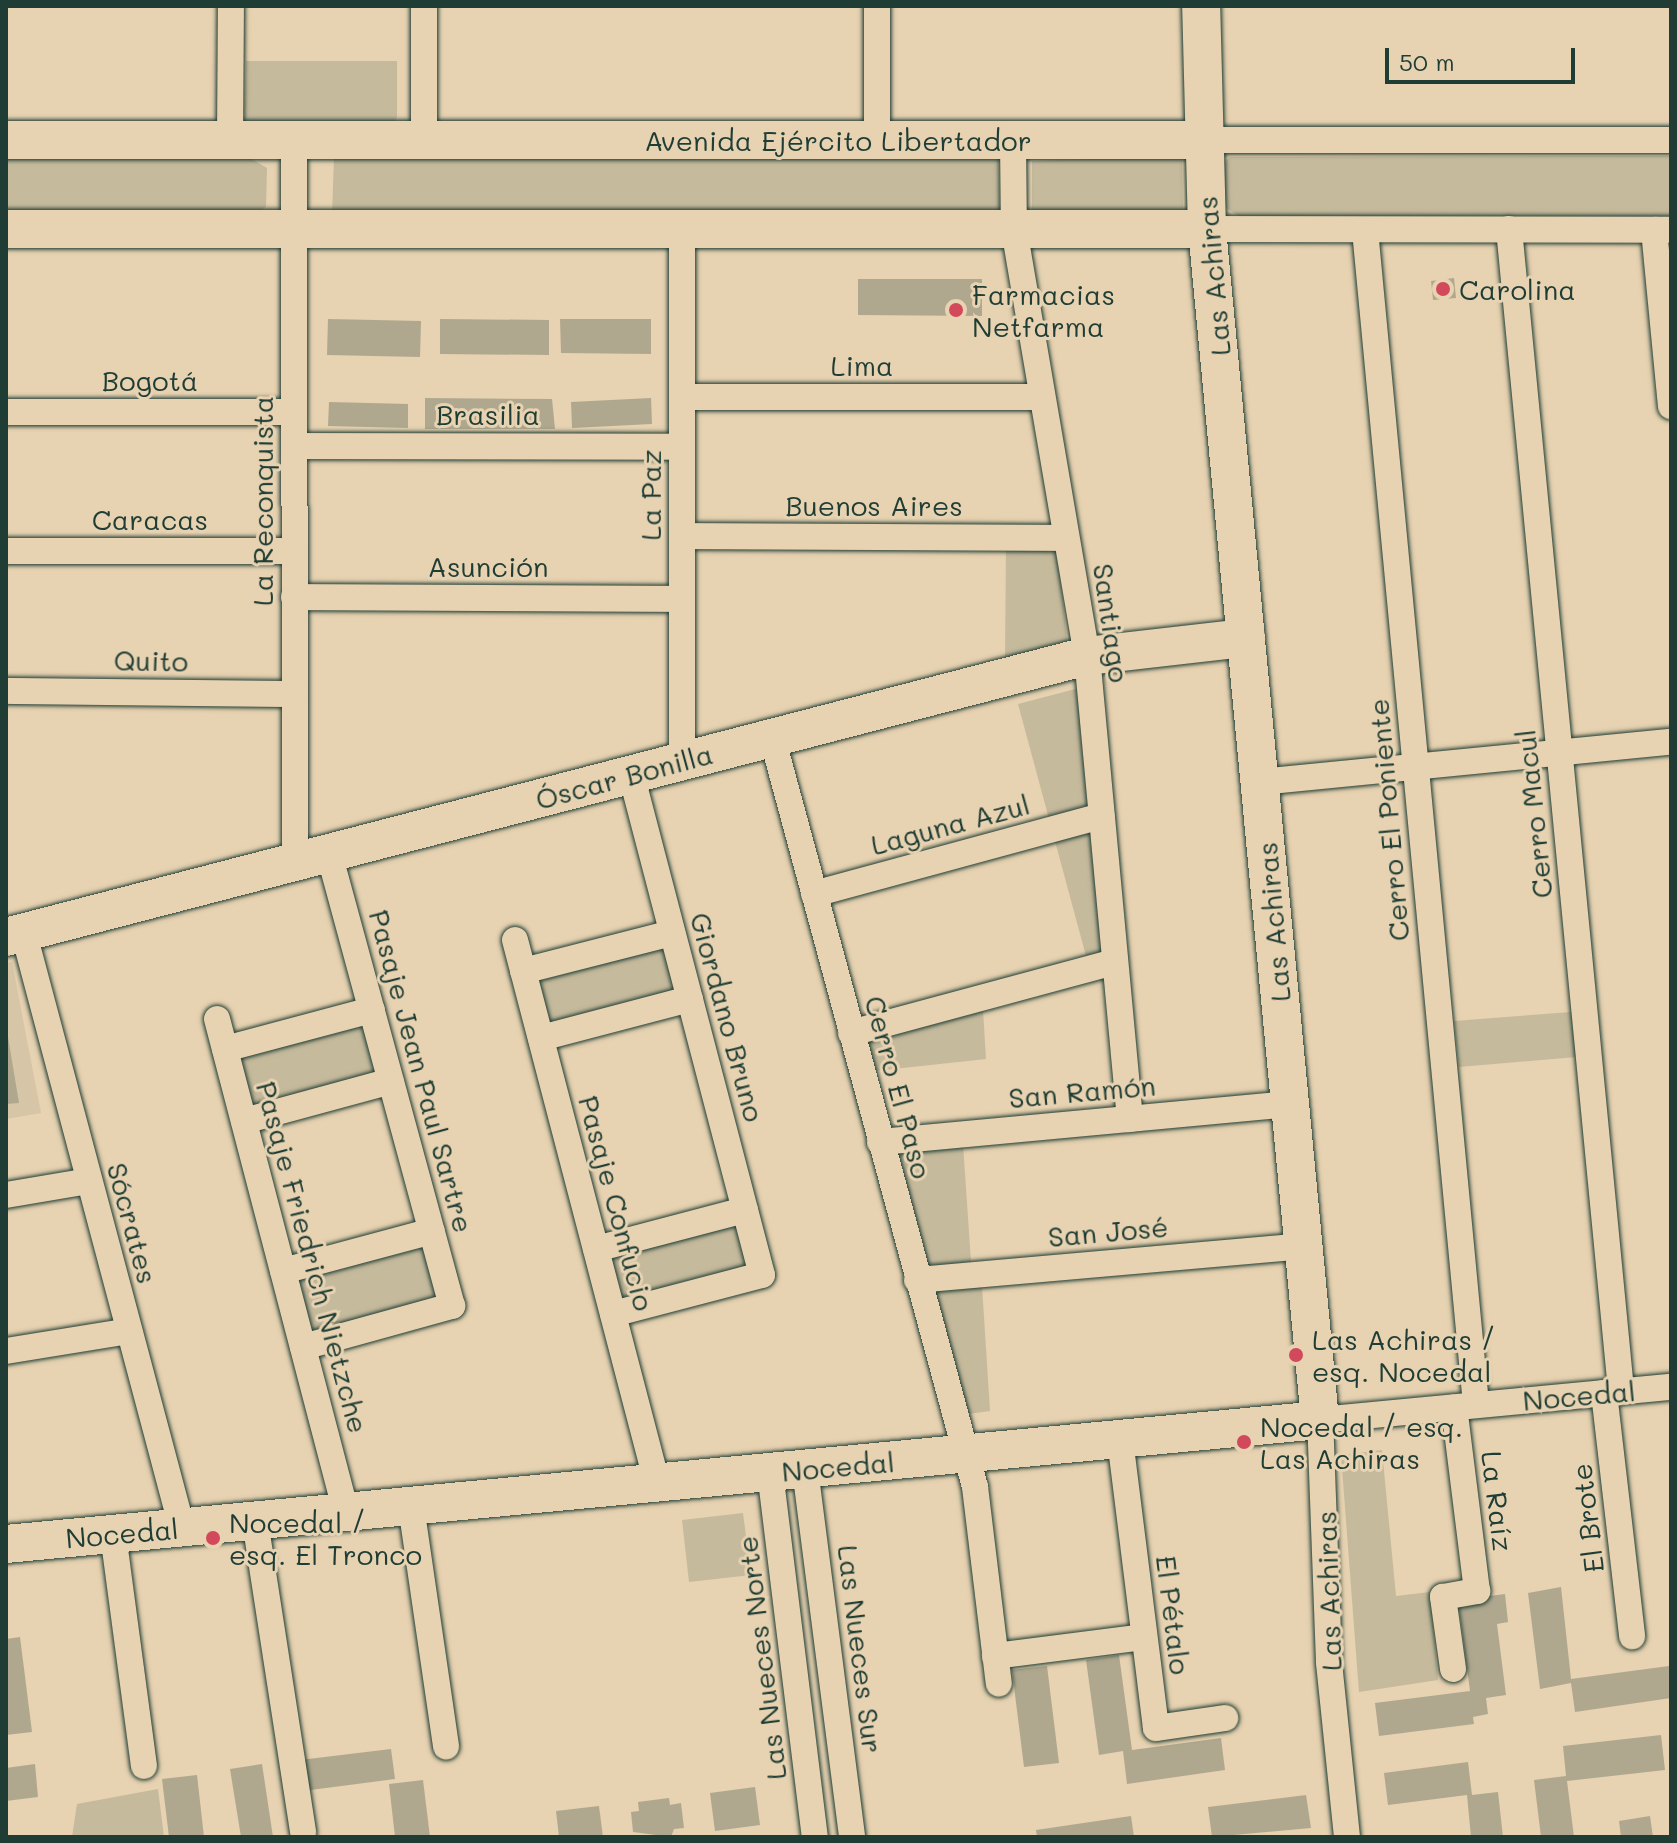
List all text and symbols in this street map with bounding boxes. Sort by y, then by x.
scale bar [1389,32,1579,82]
text: 50 m [1399,46,1455,77]
street label: Avenida Ejército Libertador [644,123,1032,157]
street label: Las Achiras [1189,195,1237,357]
place label: Carolina [1459,272,1576,306]
place label: Farmacias Netfarma [972,277,1115,343]
marker: Carolina [1434,280,1452,298]
marker: Farmacias Netfarma [947,301,965,319]
street label: Lima [830,348,894,382]
street label: Bogotá [102,363,198,397]
street label: La Reconquista [245,396,279,606]
street label: Brasilia [436,397,540,431]
street label: La Paz [633,449,667,541]
street label: Buenos Aires [785,488,963,522]
street label: Caracas [92,502,208,536]
street label: Asunción [428,549,548,583]
street label: Santiago [1087,561,1137,685]
street label: Quito [113,643,189,677]
street label: Cerro El Poniente [1361,697,1415,943]
street label: Cerro Macul [1507,728,1559,900]
street label: Óscar Bonilla [532,736,716,816]
street label: Laguna Azul [867,787,1033,861]
street label: Las Achiras [1249,841,1297,1003]
street label: Pasaje Jean Paul Sartre [363,906,481,1236]
street label: Giordano Bruno [684,909,772,1125]
street label: Cerro El Paso [858,992,940,1182]
street label: San Ramón [1007,1068,1157,1114]
street label: Pasaje Friedrich Nietzche [250,1078,376,1436]
street label: Pasaje Confucio [572,1092,662,1314]
street label: Sócrates [101,1159,165,1287]
street label: San José [1046,1209,1170,1253]
place label: Las Achiras / esq. Nocedal [1312,1322,1496,1388]
marker: Las Achiras / esq. Nocedal [1287,1346,1305,1364]
street label: Nocedal [1521,1373,1637,1417]
place label: Nocedal / esq. Las Achiras [1260,1409,1463,1475]
marker: Nocedal / esq. Las Achiras [1235,1433,1253,1451]
street label: Nocedal [780,1444,896,1488]
street label: La Raíz [1475,1449,1521,1553]
street label: El Brote [1564,1461,1610,1575]
place label: Nocedal / esq. El Tronco [229,1505,422,1571]
street label: Las Achiras [1308,1510,1348,1672]
street label: Nocedal [64,1511,180,1555]
marker: Nocedal / esq. El Tronco [204,1529,222,1547]
street label: Las Nueces Norte [729,1534,793,1782]
street label: Las Nueces Sur [832,1543,890,1755]
street label: El Pétalo [1150,1553,1198,1677]

